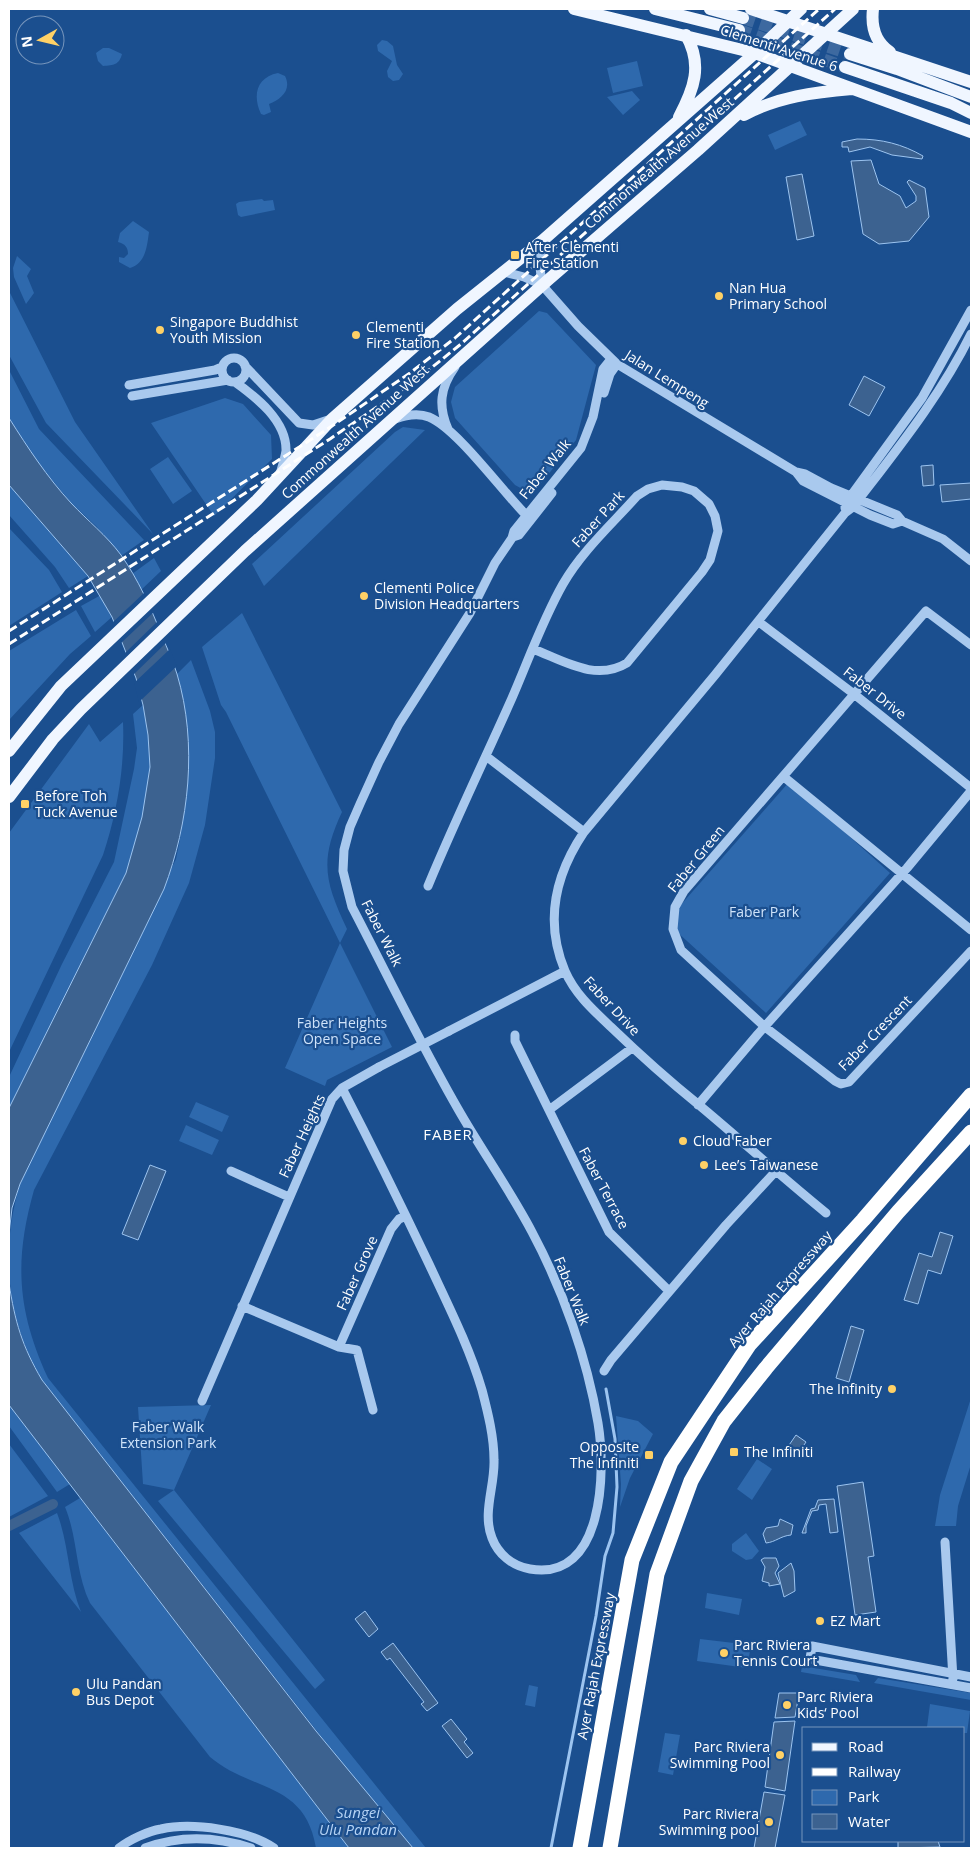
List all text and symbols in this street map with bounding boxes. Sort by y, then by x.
north arrow [15,15,65,65]
street label: Clementi Avenue 6 [718,20,840,75]
text: N [16,35,37,49]
street label: Commonwealth Avenue West [580,92,737,233]
place label: After Clementi Fire Station [525,237,619,272]
marker: After Clementi Fire Station [509,249,521,261]
place label: Nan Hua Primary School [729,278,827,313]
marker: Nan Hua Primary School [713,290,725,302]
place label: Singapore Buddhist Youth Mission [170,312,298,347]
place label: Clementi Fire Station [366,317,440,352]
marker: Singapore Buddhist Youth Mission [154,324,166,336]
marker: Clementi Fire Station [350,329,362,341]
street label: Jalan Lempeng [620,344,713,412]
street label: Commonwealth Avenue West [277,360,432,503]
street label: Faber Walk [514,434,575,503]
street label: Faber Park [567,486,629,551]
place label: Clementi Police Division Headquarters [374,578,520,613]
marker: Clementi Police Division Headquarters [358,590,370,602]
street label: Faber Drive [840,662,911,723]
place label: Before Toh Tuck Avenue [35,786,118,821]
marker: Before Toh Tuck Avenue [19,798,31,810]
street label: Faber Green [663,821,728,896]
street label: Faber Walk [358,896,408,970]
park label: Faber Park [729,902,800,921]
street label: Faber Drive [580,972,645,1040]
street label: Faber Crescent [834,991,916,1075]
park label: Faber Heights Open Space [297,1013,388,1048]
street label: Faber Heights [274,1091,329,1181]
district label: FABER [423,1124,473,1144]
place label: Cloud Faber [693,1131,772,1150]
marker: Cloud Faber [677,1135,689,1147]
street label: Faber Terrace [575,1144,634,1232]
place label: Lee’s Taiwanese [714,1155,818,1174]
marker: Lee’s Taiwanese [698,1159,710,1171]
street label: Ayer Rajah Expressway [723,1225,836,1351]
street label: Faber Grove [332,1232,382,1313]
street label: Faber Walk [550,1254,595,1329]
place label: The Infinity [809,1379,883,1398]
marker: The Infinity [886,1383,898,1395]
park label: Faber Walk Extension Park [120,1417,217,1452]
place label: Opposite The Infiniti [570,1437,639,1472]
place label: The Infiniti [744,1442,813,1461]
marker: The Infiniti [728,1446,740,1458]
marker: Opposite The Infiniti [643,1449,655,1461]
street label: Ayer Rajah Expressway [572,1590,619,1741]
place label: EZ Mart [830,1611,881,1630]
marker: EZ Mart [814,1615,826,1627]
place label: Parc Riviera Tennis Court [734,1635,817,1670]
marker: Parc Riviera Tennis Court [718,1647,730,1659]
place label: Ulu Pandan Bus Depot [86,1674,162,1709]
marker: Ulu Pandan Bus Depot [70,1686,82,1698]
place label: Parc Riviera Kids‘ Pool [797,1687,873,1722]
marker: Parc Riviera Kids‘ Pool [781,1699,793,1711]
legend [802,1727,965,1842]
text: Road [848,1736,884,1756]
place label: Parc Riviera Swimming Pool [670,1737,770,1772]
marker: Parc Riviera Swimming Pool [774,1749,786,1761]
text: Railway [848,1761,901,1781]
text: Park [848,1786,879,1806]
water label: Sungei Ulu Pandan [319,1802,397,1839]
place label: Parc Riviera Swimming pool [659,1804,759,1839]
text: Water [848,1811,890,1831]
marker: Parc Riviera Swimming pool [763,1816,775,1828]

